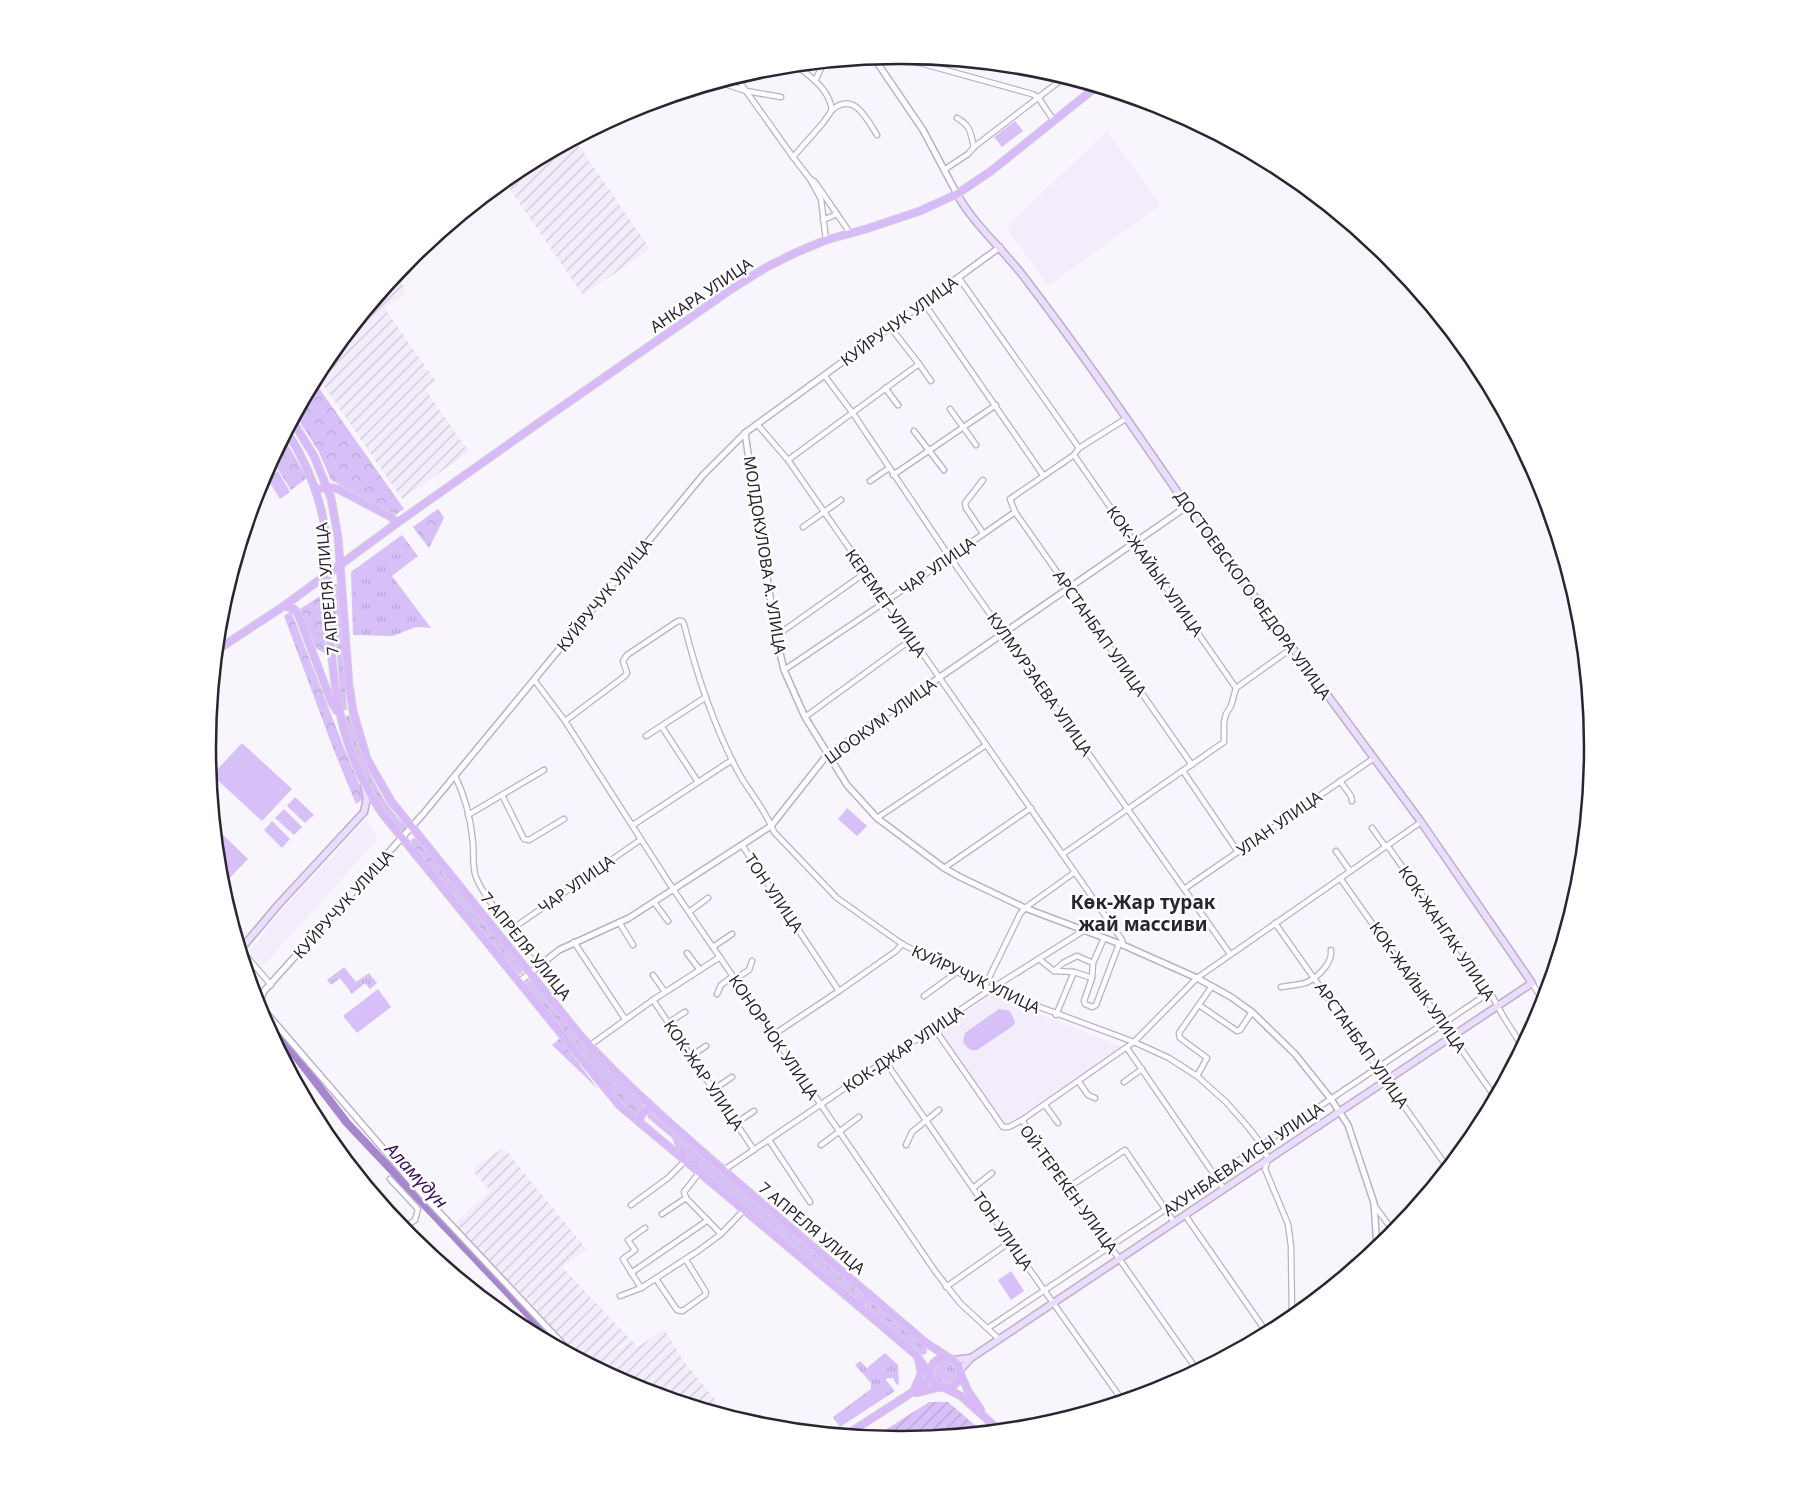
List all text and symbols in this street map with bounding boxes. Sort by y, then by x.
street label: АНКАРА УЛИЦА [645,252,757,337]
street label: КУЙРУЧУК УЛИЦА [836,271,963,371]
street label: МОЛДОКУЛОВА А. УЛИЦА [738,454,792,656]
street label: ДОСТОЕВСКОГО ФЕДОРА УЛИЦА [1170,486,1337,705]
street label: КОК-ЖАЙЫК УЛИЦА [1102,501,1209,641]
street label: 7 АПРЕЛЯ УЛИЦА [310,521,344,656]
street label: ЧАР УЛИЦА [894,531,980,600]
street label: КУЙРУЧУК УЛИЦА [551,533,657,656]
street label: КЕРЕМЕТ УЛИЦА [840,544,932,662]
street label: АРСТАНБАП УЛИЦА [1048,565,1152,701]
street label: КУЛМУРЗАЕВА УЛИЦА [982,608,1098,761]
street label: ШООКУМ УЛИЦА [820,672,941,769]
street label: УЛАН УЛИЦА [1232,785,1327,861]
street label: КУЙРУЧУК УЛИЦА [288,844,398,963]
street label: ЧАР УЛИЦА [533,849,619,918]
street label: ТОН УЛИЦА [740,849,809,937]
street label: КОК-ЖАНГАК УЛИЦА [1394,861,1501,1005]
street label: 7 АПРЕЛЯ УЛИЦА [476,887,577,1005]
district label: Көк-Жар турак жай массиви [1071,889,1216,937]
street label: КОК-ЖАЙЫК УЛИЦА [1365,917,1472,1057]
street label: КУЙРУЧУК УЛИЦА [908,940,1045,1019]
street label: КОНОРЧОК УЛИЦА [724,970,825,1105]
street label: АРСТАНБАП УЛИЦА [1310,977,1414,1113]
street label: КОК-ДЖАР УЛИЦА [838,1000,968,1097]
street label: КОК-ЖАР УЛИЦА [659,1015,750,1135]
street label: АХУНБАЕВА ИСЫ УЛИЦА [1159,1097,1328,1221]
street label: ОЙ-ТЕРЕКЕН УЛИЦА [1015,1120,1124,1258]
water label: Аламүдүн [379,1136,454,1213]
street label: 7 АПРЕЛЯ УЛИЦА [754,1177,871,1280]
street label: ТОН УЛИЦА [968,1188,1038,1275]

